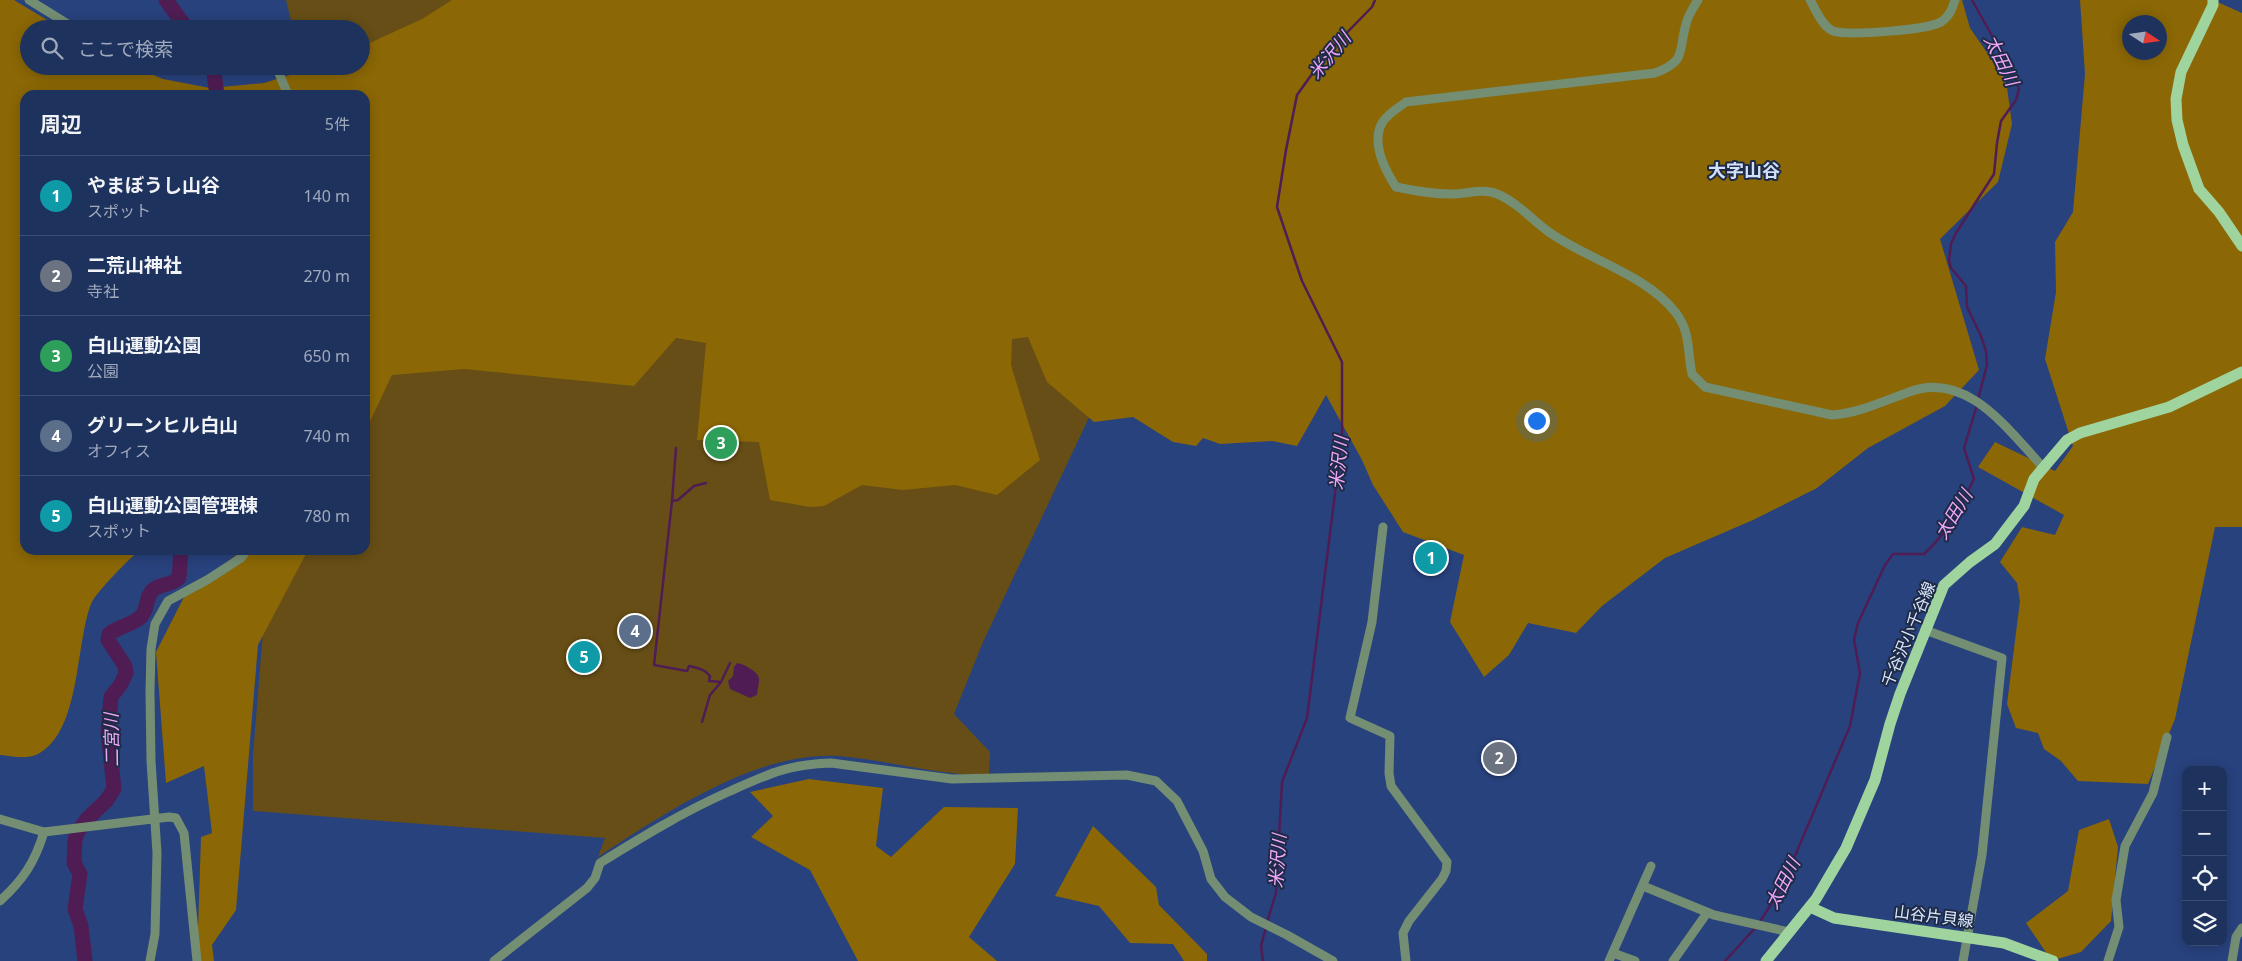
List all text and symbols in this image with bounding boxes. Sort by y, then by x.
north arrow [2122,15,2167,60]
search box [20,20,370,75]
water label: 米沢川 [1302,25,1357,83]
water label: 太田川 [1979,30,2025,91]
icon: search [38,34,66,62]
text: ここで検索 [78,36,173,62]
text: 周辺 [40,110,82,138]
text: 5件 [325,113,350,135]
district label: 大字山谷 [1708,158,1780,182]
text: やまぼうし山谷 [87,172,220,198]
text: 1 [51,185,61,207]
text: 140 m [303,185,350,207]
text: スポット [87,200,151,222]
text: 二荒山神社 [87,252,182,278]
text: 2 [51,265,61,287]
text: 270 m [303,265,350,287]
text: 寺社 [87,280,119,302]
text: 白山運動公園 [87,332,201,358]
text: 3 [51,345,61,367]
text: 650 m [303,345,350,367]
text: 公園 [87,360,119,382]
your location [1524,408,1550,434]
text: グリーンヒル白山 [87,412,238,438]
pin: 3 [705,424,737,462]
text: 4 [51,425,61,447]
text: 740 m [303,425,350,447]
water label: 米沢川 [1323,433,1353,491]
text: オフィス [87,440,151,462]
water label: 太田川 [1929,483,1978,543]
text: 白山運動公園管理棟 [87,492,258,518]
text: 5 [51,505,61,527]
text: 780 m [303,505,350,527]
text: スポット [87,520,151,542]
pin: 1 [1415,539,1447,577]
street label: 千谷沢小千谷線 [1876,578,1940,690]
pin: 4 [619,612,651,650]
pin: 5 [568,638,600,676]
water label: 二宮川 [98,711,123,767]
pin: 2 [1483,739,1515,777]
map controls [2182,766,2227,946]
button: + [2182,766,2227,811]
button: − [2182,811,2227,856]
water label: 米沢川 [1263,831,1291,889]
water label: 太田川 [1759,852,1806,913]
button: locate [2182,856,2227,901]
street label: 山谷片貝線 [1893,900,1975,932]
button: layers [2182,901,2227,946]

